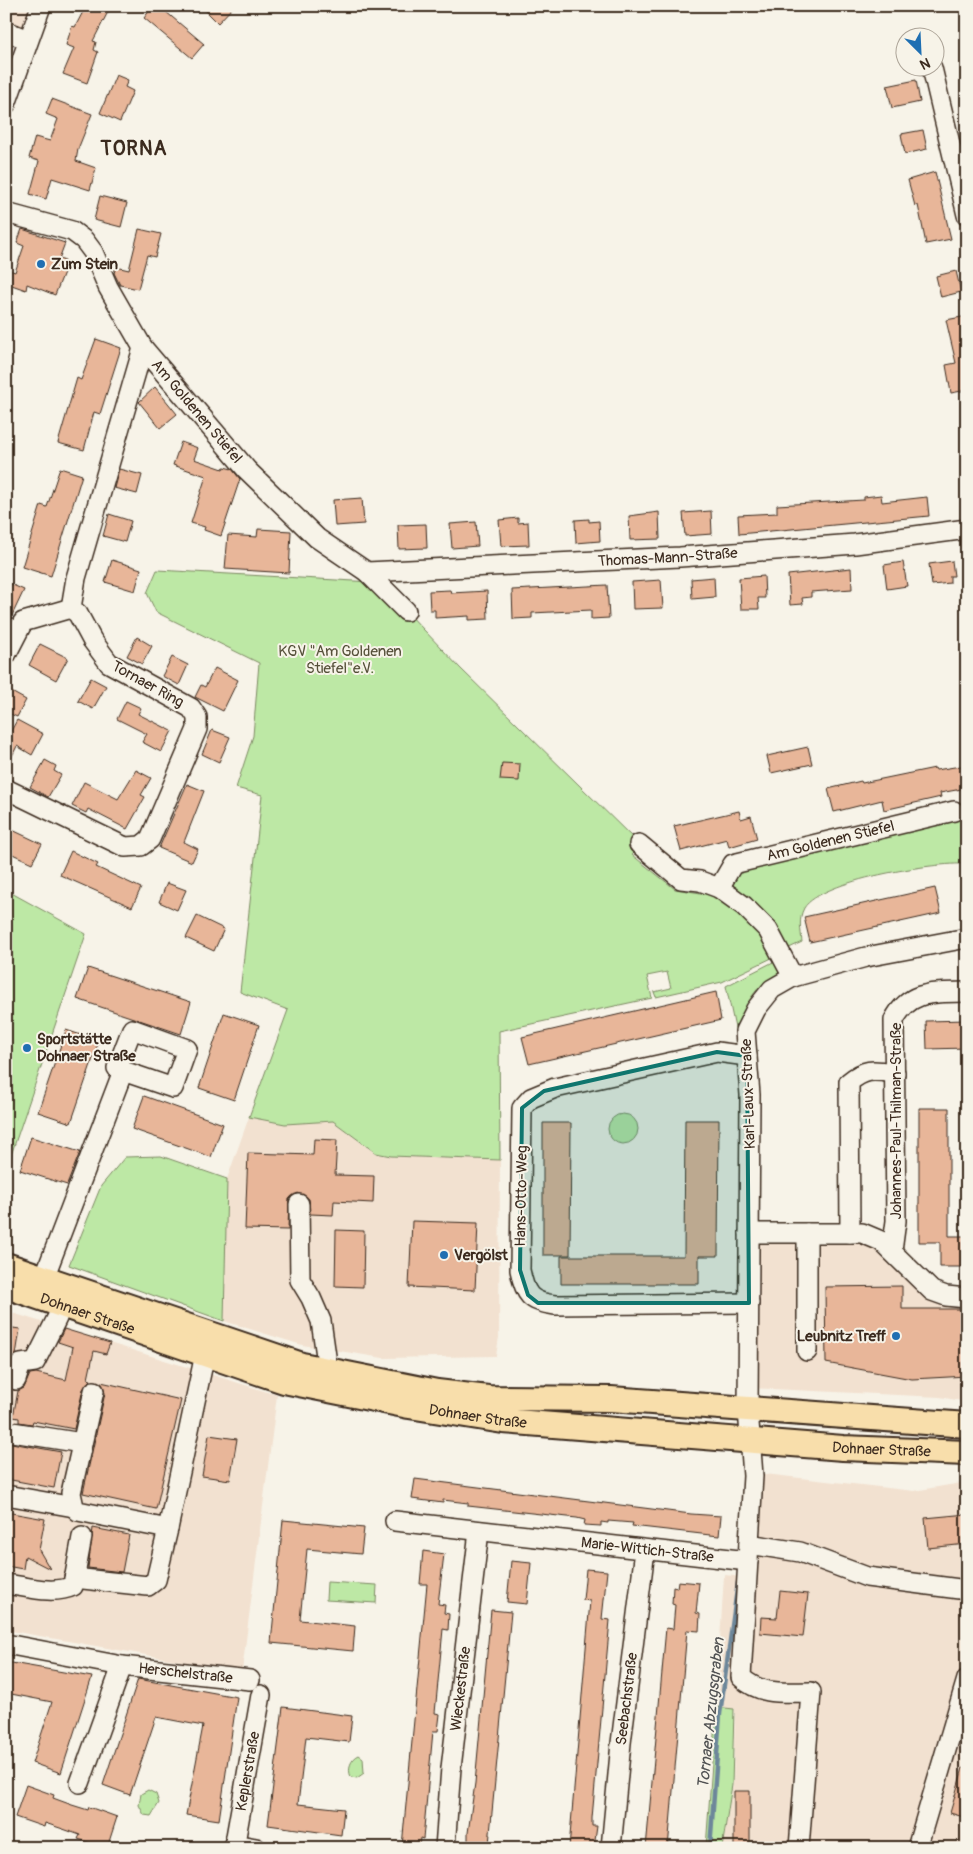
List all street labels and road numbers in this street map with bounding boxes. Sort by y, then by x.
street label: Am Goldenen Stiefel [147,356,246,468]
street label: Thomas-Mann-Straße [597,544,739,571]
street label: Tornaer Ring [108,657,187,712]
street label: Am Goldenen Stiefel [765,817,896,866]
street label: Johannes-Paul-Thilman-Straße [887,1022,906,1220]
street label: Karl-Laux-Straße [737,1038,760,1150]
street label: Hans-Otto-Weg [511,1145,532,1247]
street label: Dohnaer Straße [37,1289,138,1339]
street label: Dohnaer Straße [428,1400,528,1433]
street label: Dohnaer Straße [831,1438,932,1462]
street label: Marie-Wittich-Straße [580,1533,715,1567]
street label: Wieckestraße [446,1645,475,1732]
street label: Seebachstraße [612,1651,642,1746]
street label: Herschelstraße [137,1659,234,1688]
street label: Keplerstraße [232,1729,265,1813]

